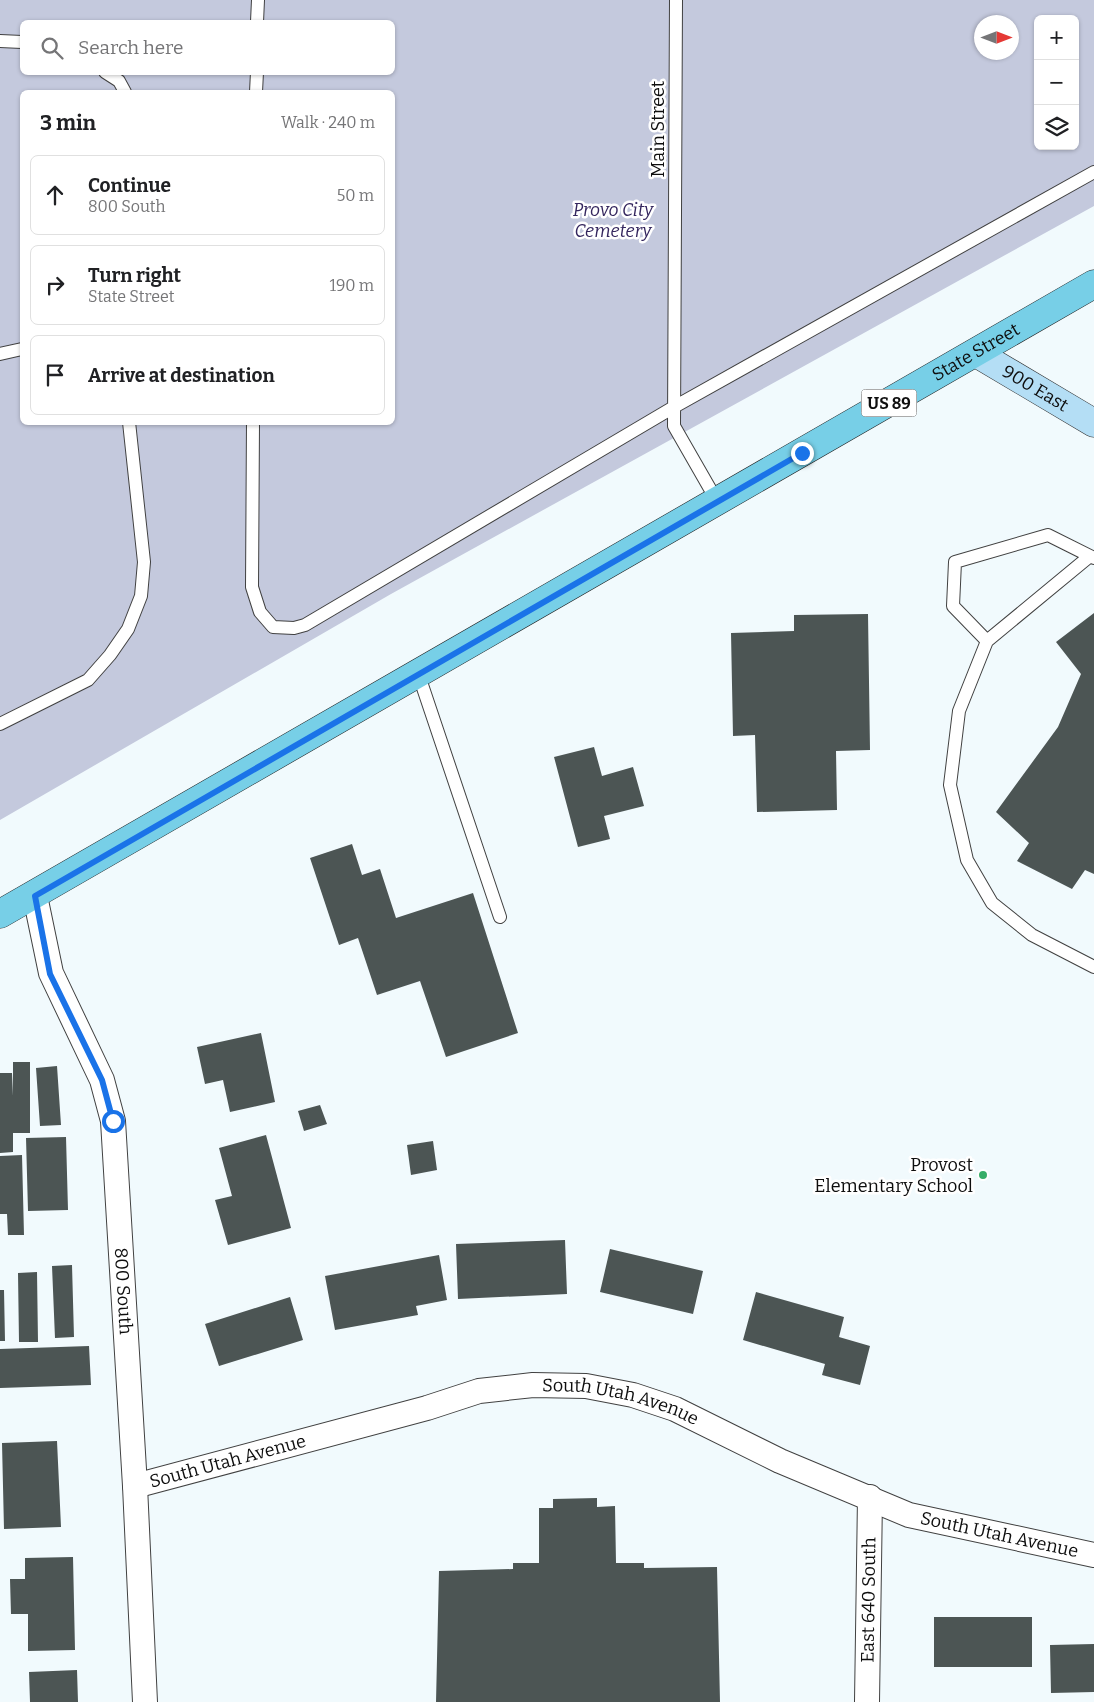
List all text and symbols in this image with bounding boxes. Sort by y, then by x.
north arrow [974,15,1019,60]
map controls [1034,15,1079,150]
button: + [1034,15,1079,60]
search box [20,20,395,75]
icon: search [38,34,66,62]
text: Search here [78,36,183,59]
button: − [1034,60,1079,105]
street label: Main Street [647,80,669,177]
button: layers [1034,105,1079,150]
text: 3 min [40,110,96,136]
text: Walk · 240 m [281,113,375,132]
text: Continue [88,174,171,197]
icon: ahead [41,181,69,209]
text: 50 m [337,186,374,205]
text: 800 South [88,197,165,216]
park label: Provo City Cemetery [573,199,654,242]
text: Turn right [88,264,181,287]
icon: right [41,271,69,299]
text: 190 m [329,276,374,295]
text: State Street [88,287,174,306]
street label: State Street [928,318,1024,386]
street label: 900 East [998,360,1073,417]
icon: arrive [41,361,69,389]
text: Arrive at destination [88,364,275,387]
road number: US 89 [862,389,916,416]
route end [791,442,814,465]
route start [102,1110,125,1133]
place label: Provost Elementary School [814,1154,973,1197]
marker: Provost Elementary School [977,1169,989,1181]
street label: 800 South [110,1247,137,1335]
street label: South Utah Avenue [542,1374,702,1430]
street label: South Utah Avenue [147,1430,308,1493]
street label: South Utah Avenue [919,1507,1080,1562]
street label: East 640 South [857,1537,880,1663]

